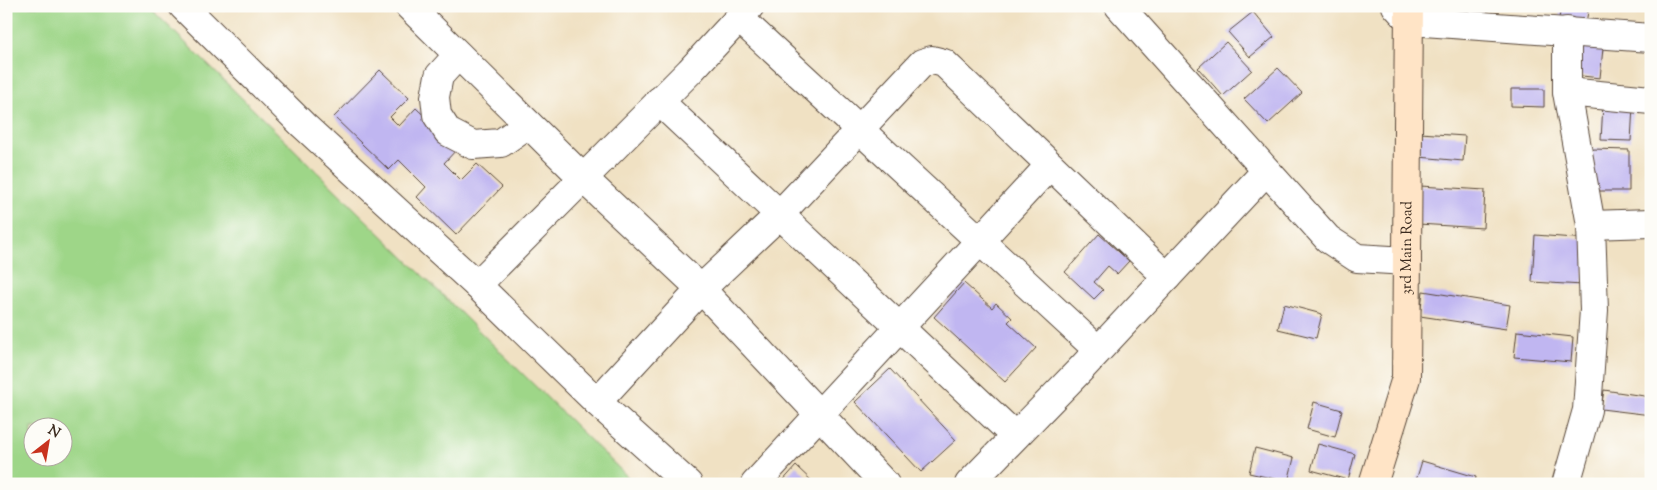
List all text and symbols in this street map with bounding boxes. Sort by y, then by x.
street label: 3rd Main Road [1396,200,1418,295]
north arrow [22,418,72,468]
text: N [44,421,64,444]

